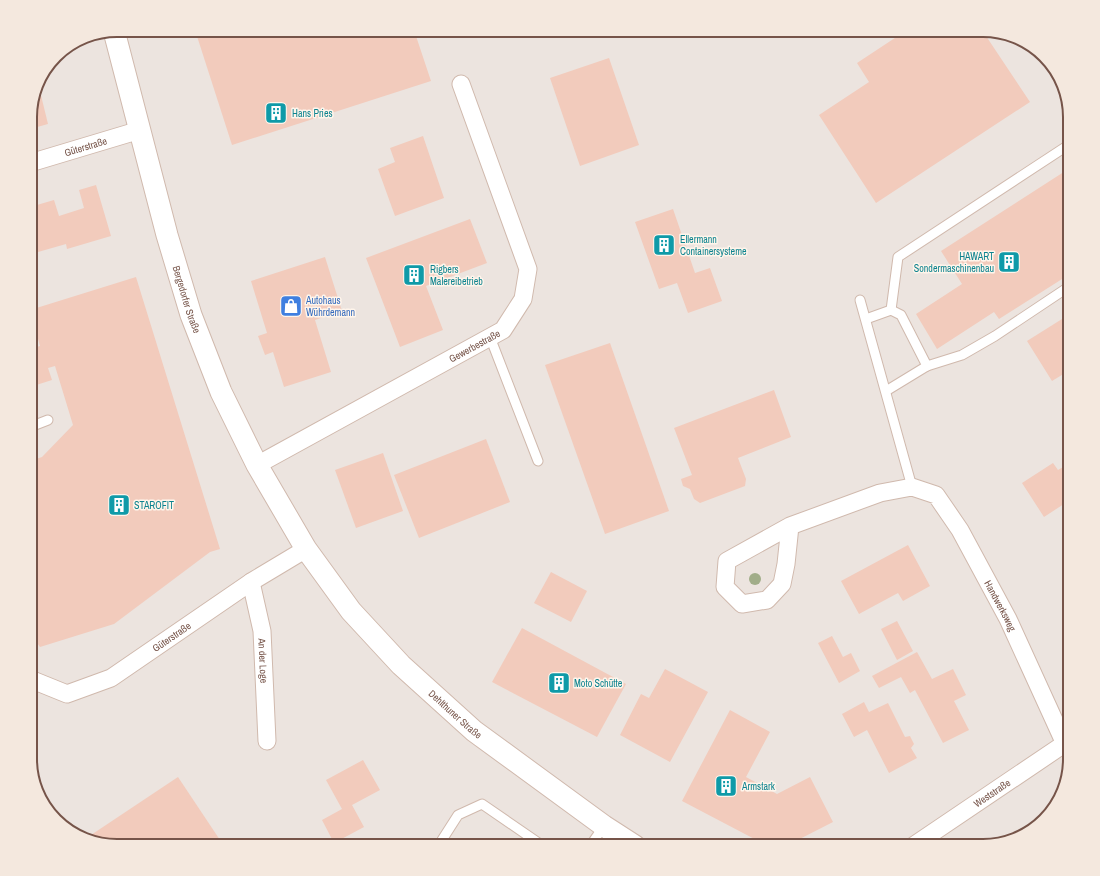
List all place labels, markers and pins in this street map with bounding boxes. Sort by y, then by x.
building icon: Hans Pries [263,100,289,126]
place label: Hans Pries [292,107,333,120]
building icon: Ellermann Containersysteme [651,232,677,258]
place label: Ellermann Containersysteme [680,233,747,258]
building icon: HAWART Sondermaschinenbau [996,249,1022,275]
place label: HAWART Sondermaschinenbau [914,250,994,275]
building icon: Rigbers Malereibetrieb [401,262,427,288]
place label: Rigbers Malereibetrieb [430,263,483,288]
shop icon: Autohaus Wührdemann [278,293,304,319]
place label: Autohaus Wührdemann [305,294,355,319]
building icon: STAROFIT [106,492,132,518]
place label: STAROFIT [134,499,174,512]
building icon: Moto Schütte [546,670,572,696]
place label: Moto Schütte [574,677,623,690]
building icon: Armstark [713,773,739,799]
place label: Armstark [741,780,776,793]

